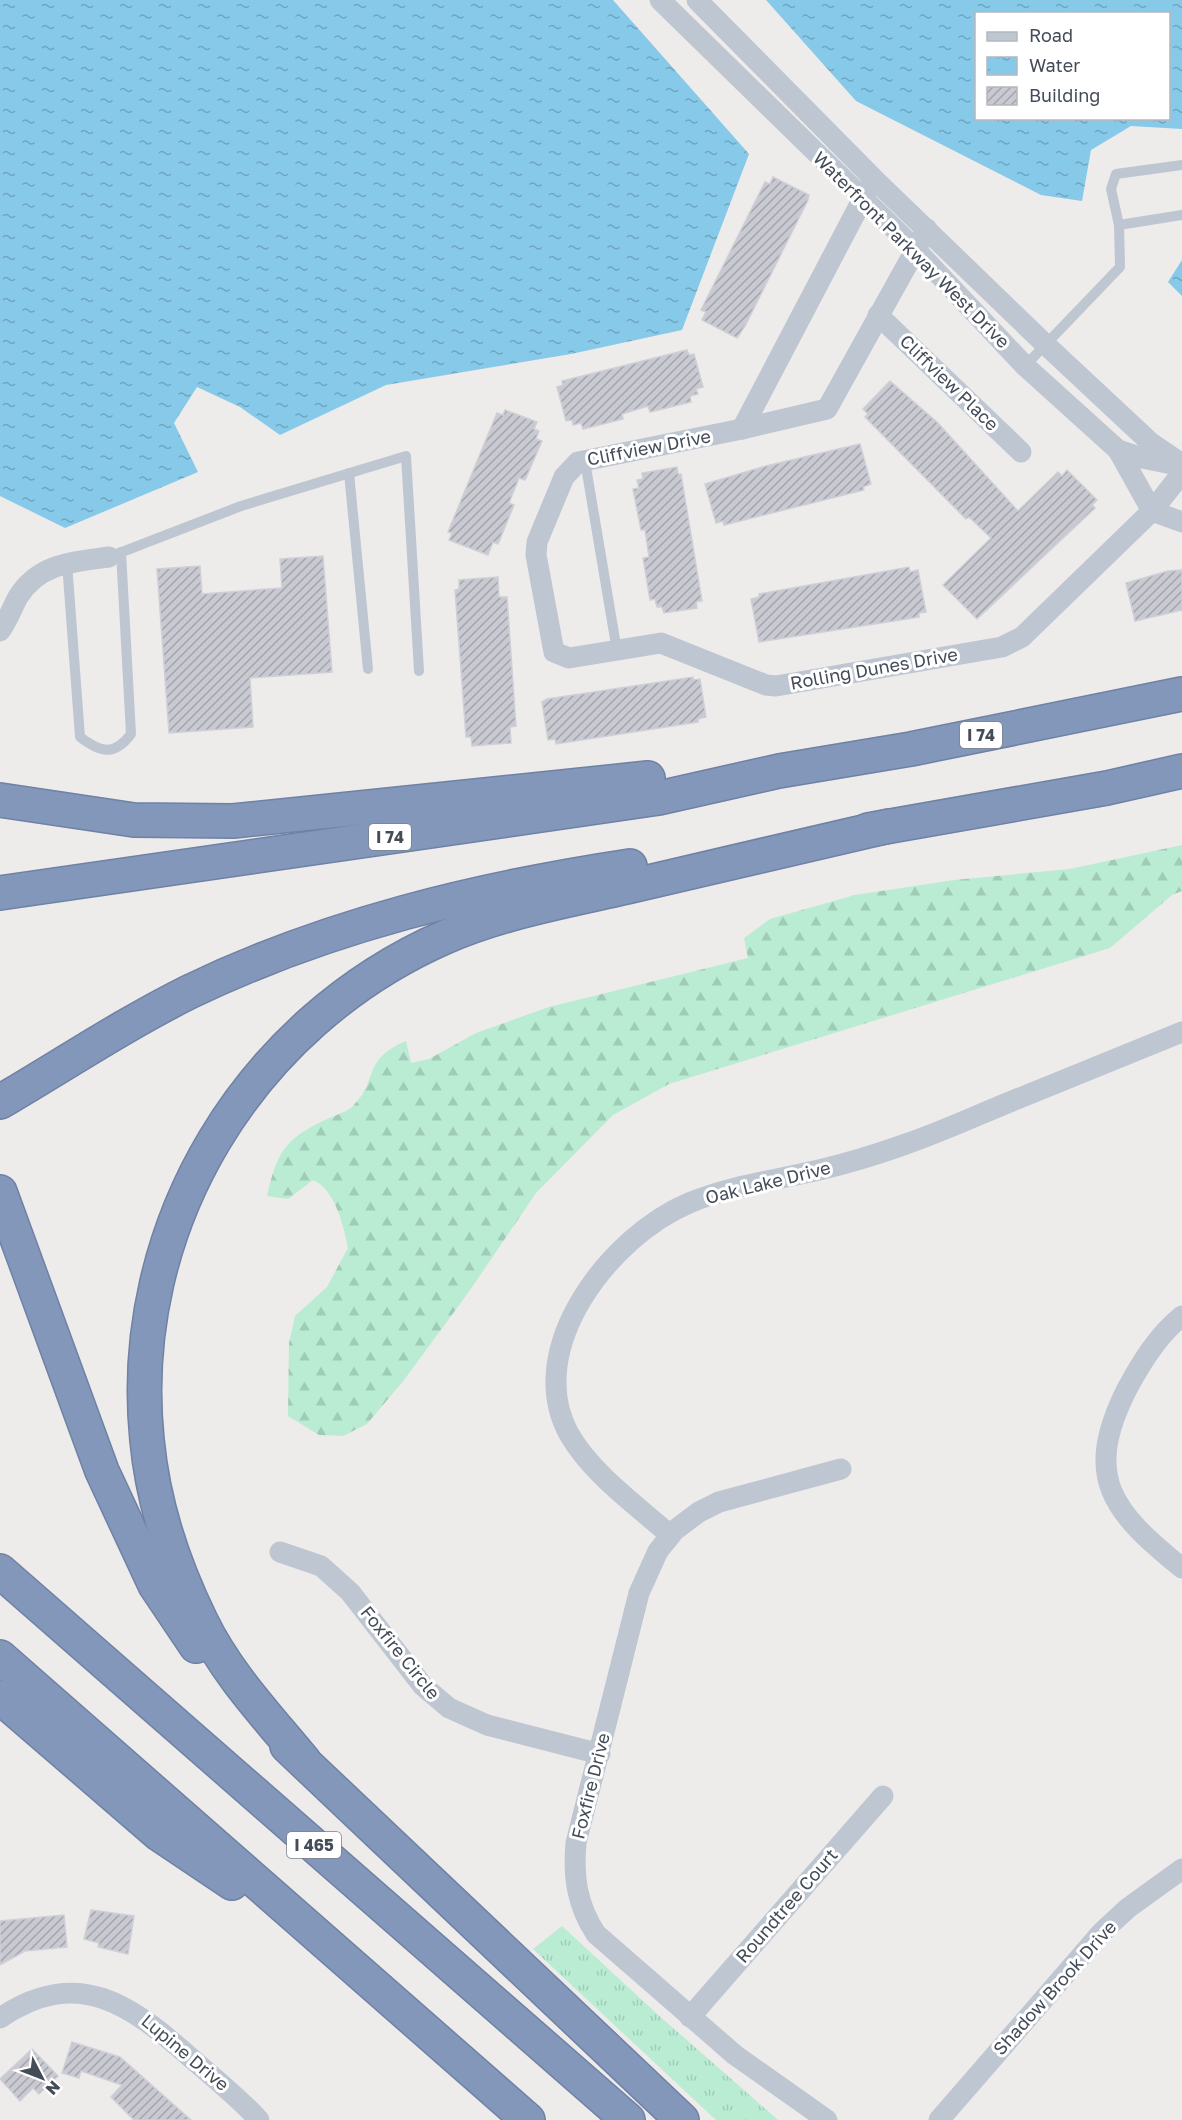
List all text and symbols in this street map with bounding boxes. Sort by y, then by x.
legend [975,12,1170,120]
text: Road [1029,24,1073,46]
text: Water [1029,54,1080,76]
text: Building [1029,84,1100,106]
street label: Waterfront Parkway West Drive [809,146,1015,352]
street label: Cliffview Place [896,330,1004,435]
street label: Cliffview Drive [585,424,712,470]
street label: Rolling Dunes Drive [788,642,959,694]
road number: I 74 [960,722,1002,748]
road number: I 74 [369,824,411,850]
street label: Oak Lake Drive [703,1156,833,1208]
street label: Foxfire Circle [356,1601,445,1704]
street label: Foxfire Drive [566,1730,614,1841]
road number: I 465 [287,1832,341,1858]
street label: Roundtree Court [731,1844,842,1967]
street label: Shadow Brook Drive [988,1916,1120,2059]
street label: Lupine Drive [137,2009,234,2095]
north arrow [12,2048,72,2108]
text: N [42,2077,65,2099]

